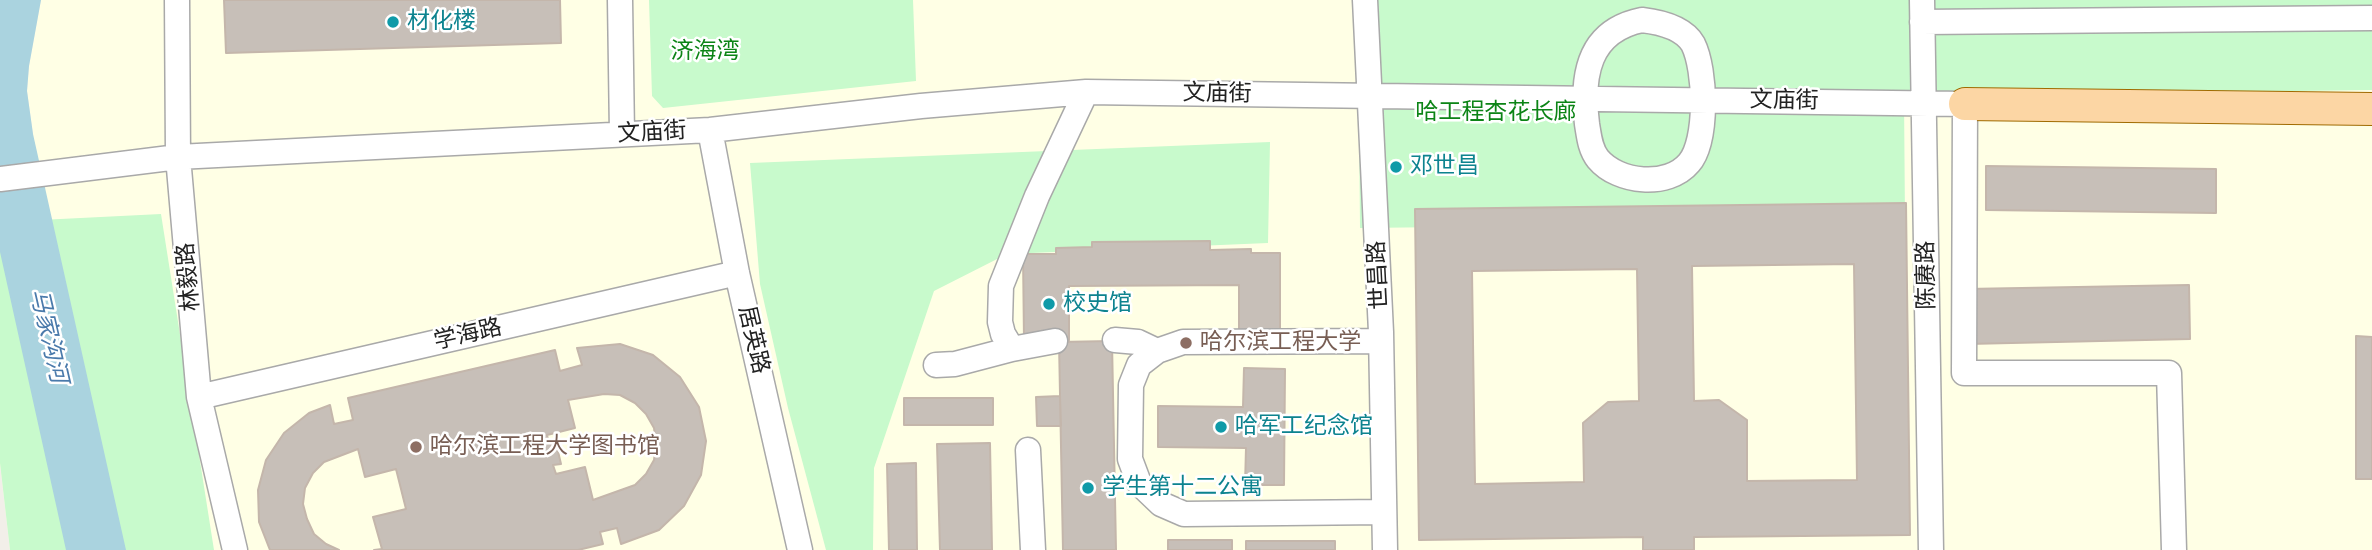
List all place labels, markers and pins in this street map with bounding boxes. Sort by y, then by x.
place label: 材化楼 [407,8,476,36]
marker: 材化楼 [385,14,401,30]
place label: 邓世昌 [1410,153,1479,181]
marker: 邓世昌 [1388,159,1404,175]
place label: 校史馆 [1063,290,1132,318]
marker: 校史馆 [1041,296,1057,312]
place label: 哈尔滨工程大学 [1200,329,1361,357]
marker: 哈尔滨工程大学 [1178,335,1194,351]
place label: 哈军工纪念馆 [1235,413,1373,441]
marker: 哈军工纪念馆 [1213,419,1229,435]
place label: 哈尔滨工程大学图书馆 [430,433,660,461]
marker: 哈尔滨工程大学图书馆 [408,439,424,455]
place label: 学生第十二公寓 [1102,474,1263,502]
marker: 学生第十二公寓 [1080,480,1096,496]

